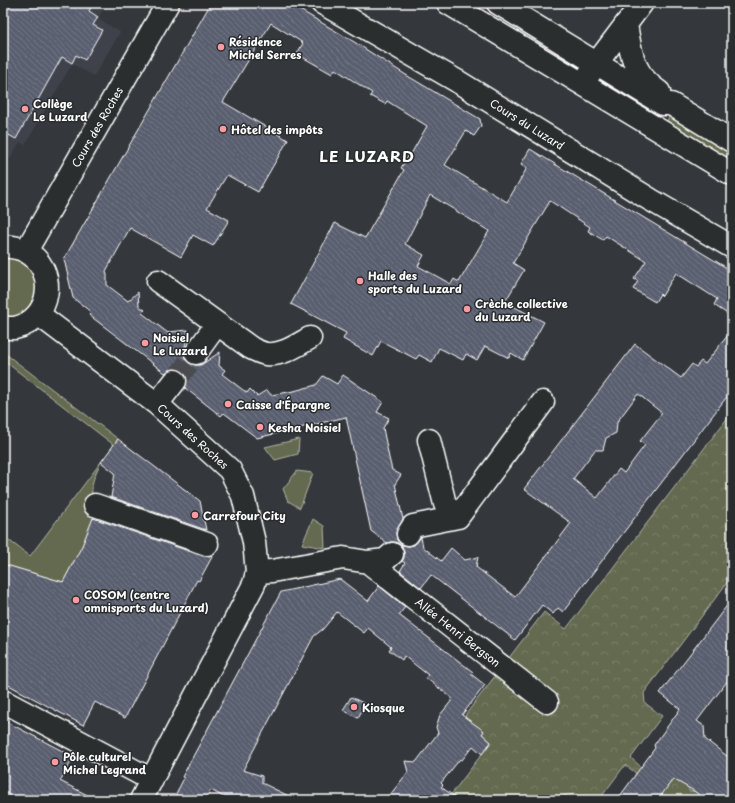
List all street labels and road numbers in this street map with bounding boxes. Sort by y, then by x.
street label: Cours des Roches [67,83,127,171]
street label: Cours du Luzard [487,94,567,154]
street label: Cours des Roches [154,399,232,473]
street label: Allée Henri Bergson [412,593,504,671]

